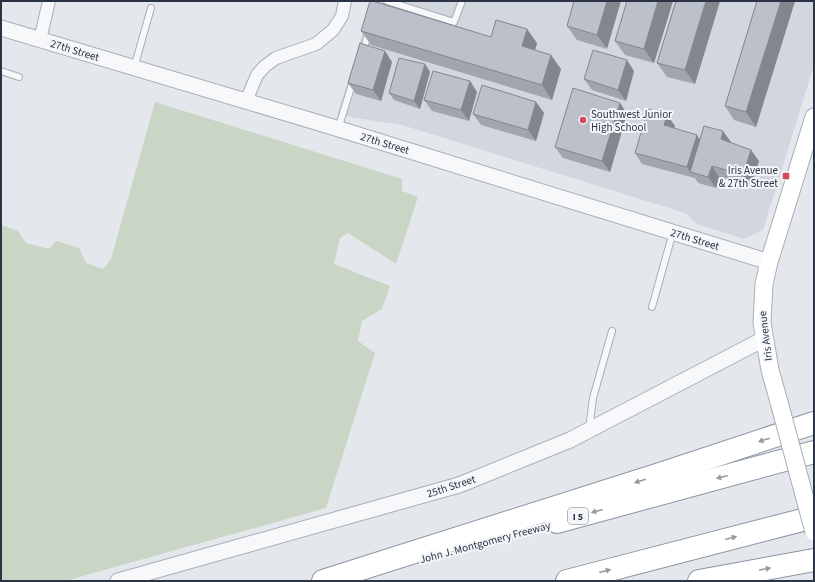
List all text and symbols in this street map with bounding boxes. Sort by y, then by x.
street label: 27th Street [49,36,101,65]
place label: Southwest Junior High School [591,107,672,135]
marker: Southwest Junior High School [578,115,588,125]
street label: 27th Street [359,129,411,158]
place label: Iris Avenue & 27th Street [719,163,779,191]
marker: Iris Avenue & 27th Street [781,171,791,181]
street label: 27th Street [669,225,721,254]
street label: Iris Avenue [755,310,776,362]
one-way arrow [757,437,769,443]
street label: 25th Street [425,471,478,501]
one-way arrow [716,474,728,480]
one-way arrow [634,478,646,484]
road number: I 5 [568,508,588,524]
one-way arrow [591,508,603,514]
street label: John J. Montgomery Freeway [418,518,552,567]
one-way arrow [725,535,737,541]
one-way arrow [759,566,771,572]
one-way arrow [599,568,611,574]

